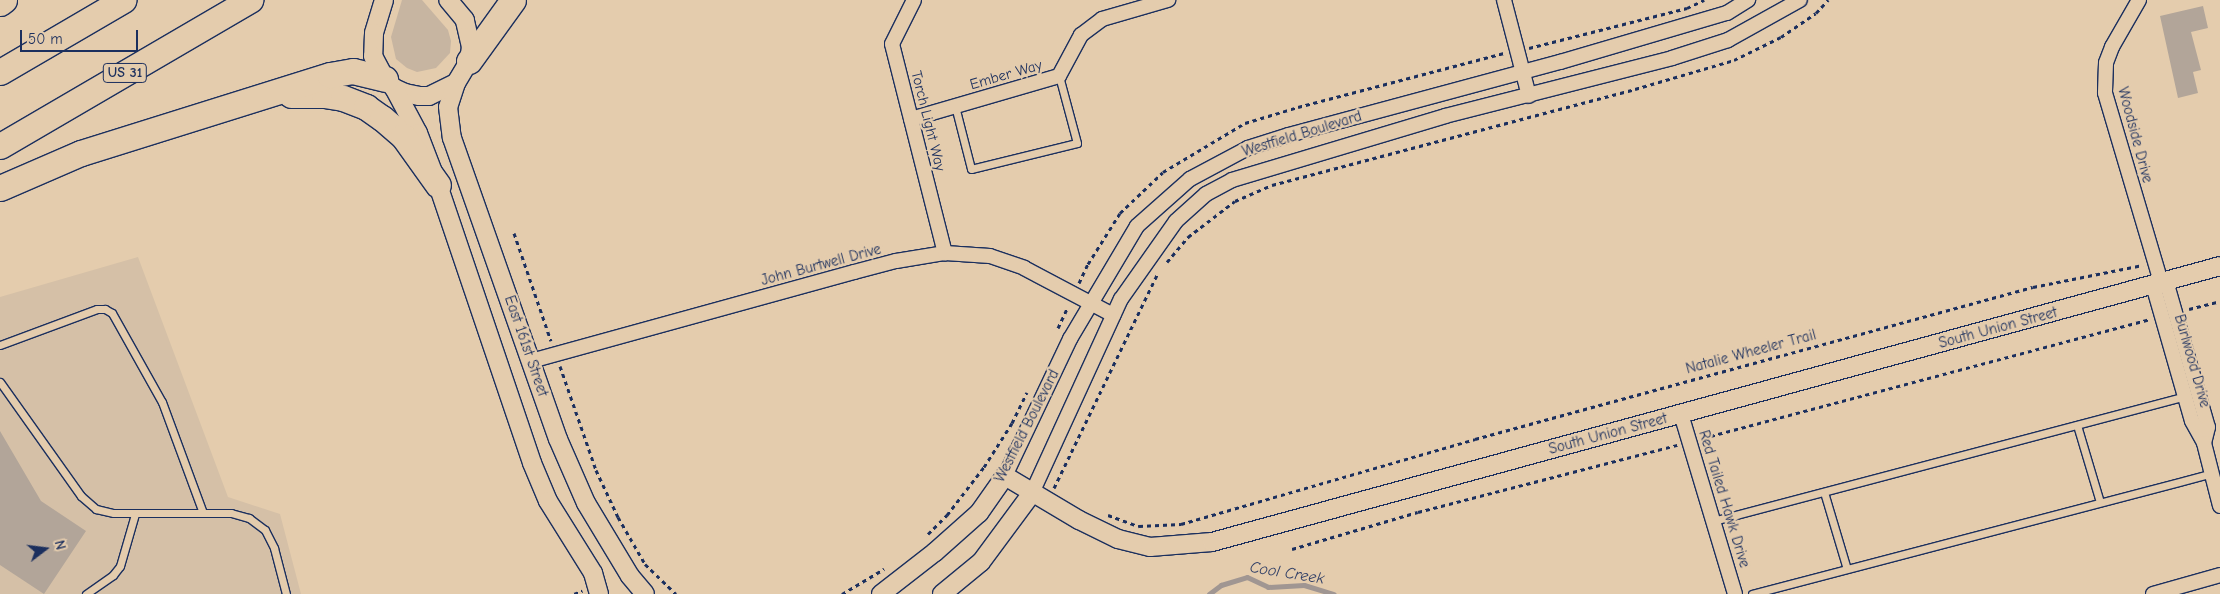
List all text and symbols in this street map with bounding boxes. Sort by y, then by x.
scale bar [22,20,140,52]
text: 50 m [28,30,63,48]
street label: Ember Way [968,56,1044,94]
road number: US 31 [102,62,148,84]
street label: Torch Light Way [907,69,949,173]
street label: Woodside Drive [2114,85,2156,185]
street label: Westfield Boulevard [1240,107,1364,161]
street label: John Burtwell Drive [759,240,883,290]
street label: East 161st Street [500,293,552,399]
street label: South Union Street [1937,304,2059,352]
street label: Burlwood Drive [2170,312,2214,410]
street label: Natalie Wheeler Trail [1684,326,1818,378]
street label: Westfield Boulevard [991,367,1063,485]
street label: South Union Street [1547,410,1669,458]
street label: Red Tailed Hawk Drive [1695,428,1753,570]
north arrow [20,524,70,574]
text: N [51,538,69,552]
water label: Cool Creek [1248,558,1326,588]

